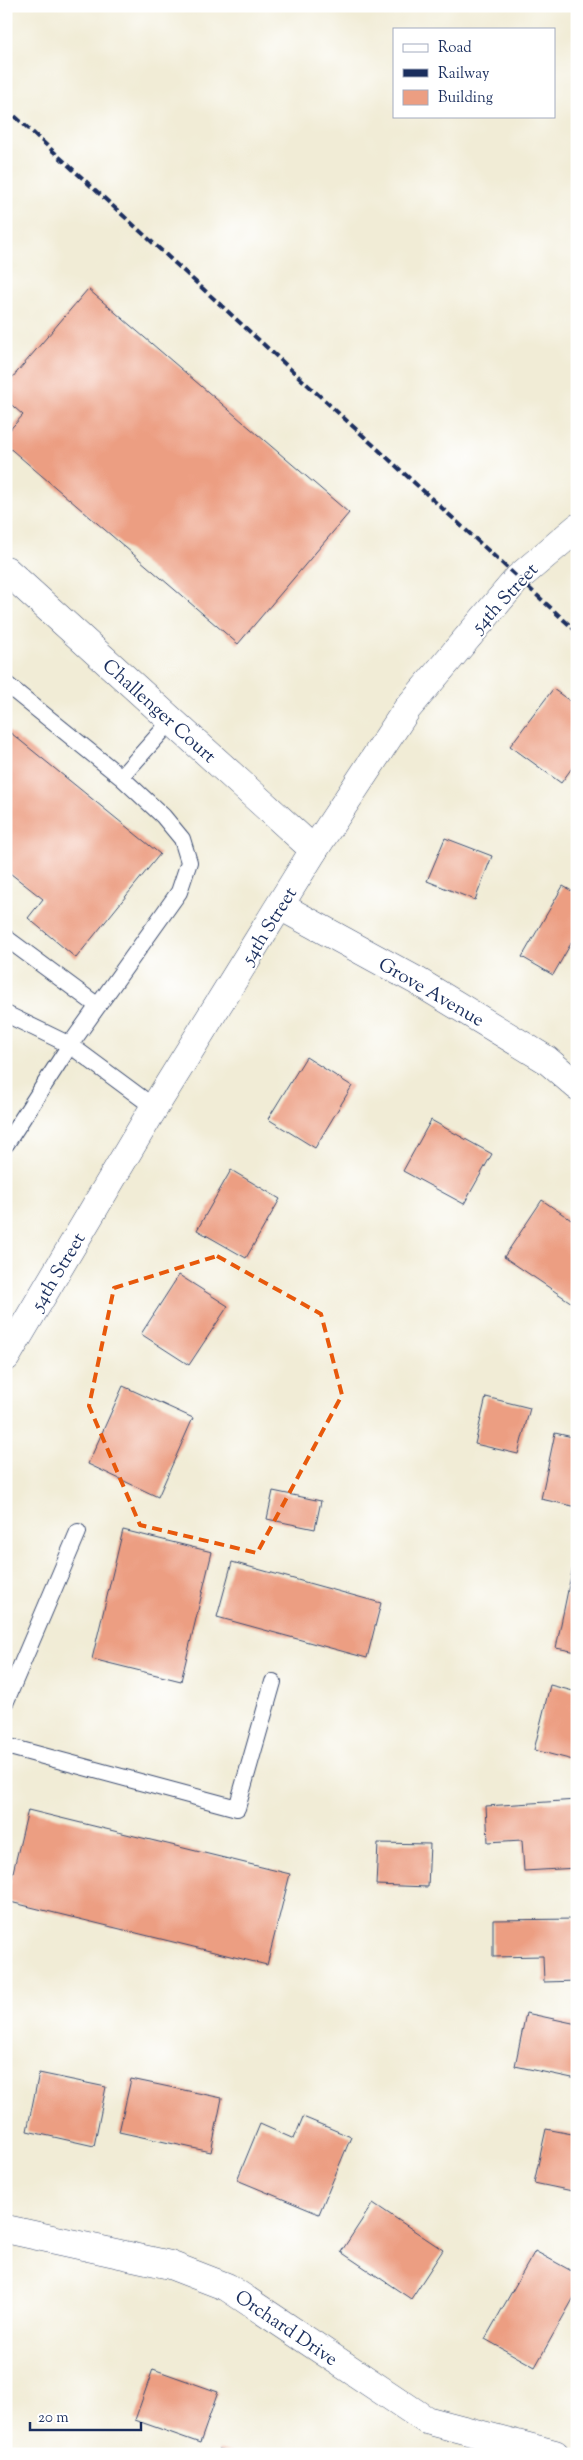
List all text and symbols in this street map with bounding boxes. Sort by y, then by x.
legend [393,28,556,118]
text: Road [438,38,472,59]
text: Railway [438,64,490,85]
text: Building [438,88,493,109]
street label: 54th Street [466,557,546,640]
street label: Challenger Court [96,653,221,771]
street label: 54th Street [235,882,305,971]
street label: Grove Avenue [373,952,489,1034]
street label: 54th Street [25,1228,93,1317]
street label: Orchard Drive [229,2285,343,2374]
scale bar [30,2400,141,2432]
text: 20 m [38,2408,69,2429]

